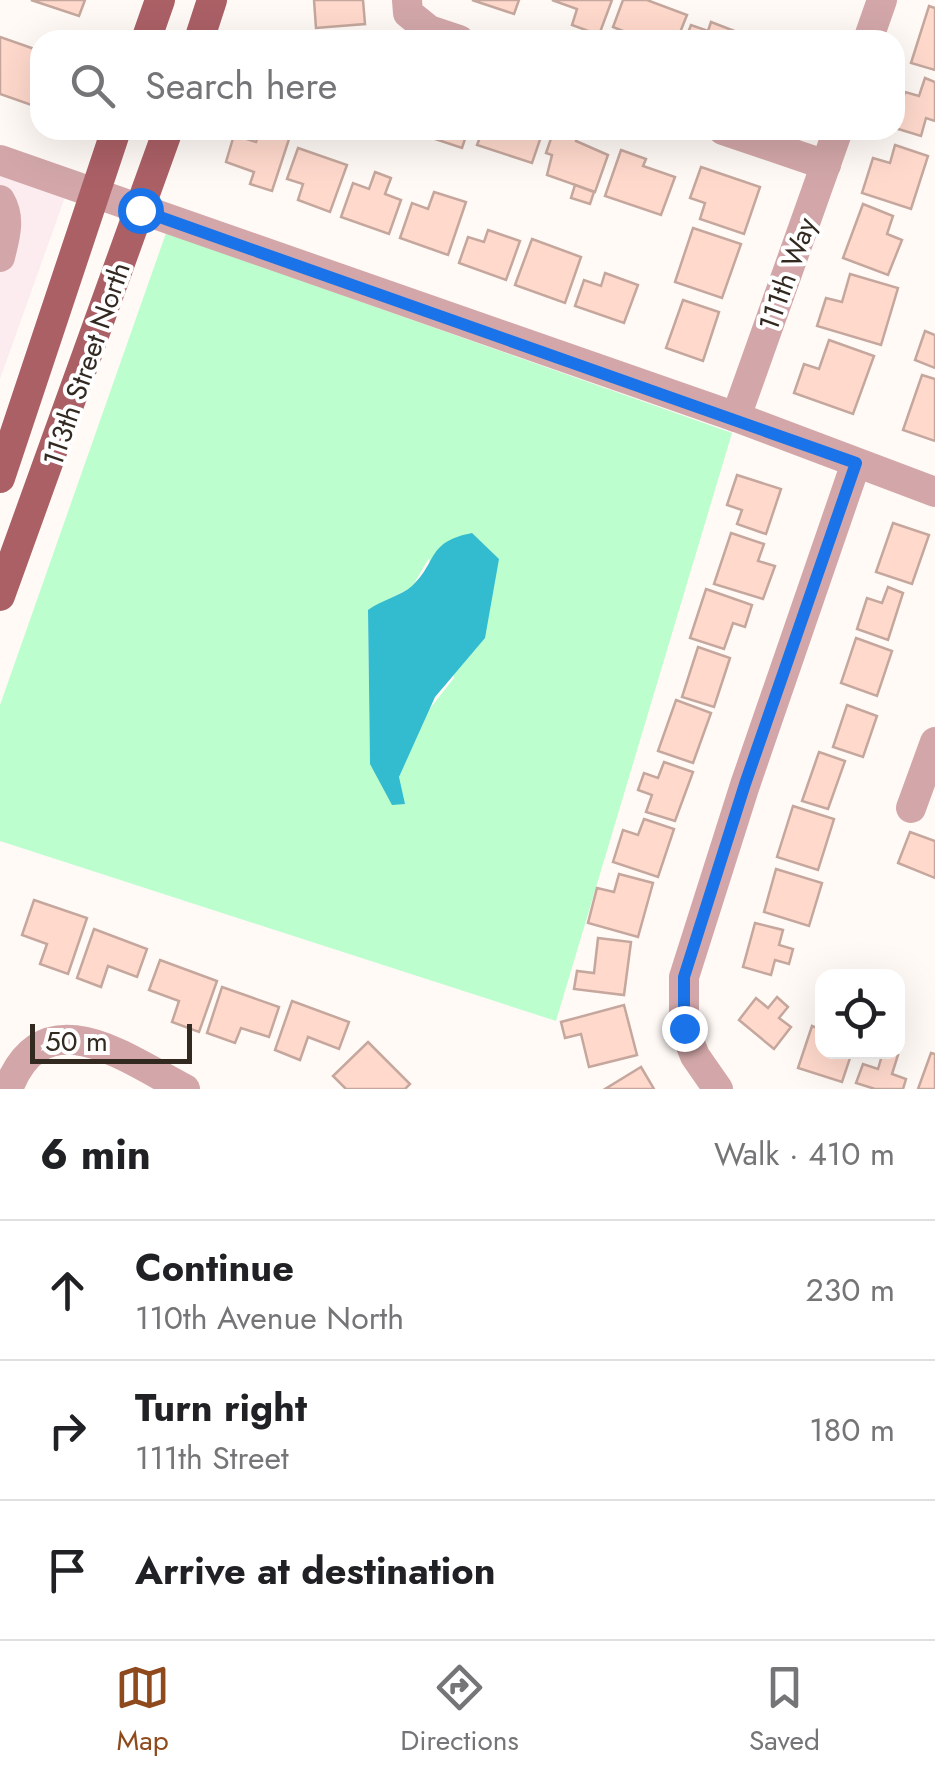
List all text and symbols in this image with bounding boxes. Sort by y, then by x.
search box [30,30,905,140]
icon: search [65,58,120,113]
text: Search here [145,58,337,113]
route start [118,188,164,234]
street label: 111th Way [748,211,827,337]
street label: 113th Street North [32,257,141,472]
map controls [815,969,905,1059]
button: locate [815,969,905,1059]
route end [662,1006,708,1052]
scale bar [30,1019,192,1064]
text: 50 m [45,1021,108,1062]
text: 6 min [40,1124,151,1185]
text: Walk · 410 m [714,1131,895,1177]
text: Continue [135,1240,294,1295]
icon: ahead [40,1263,95,1318]
text: 230 m [806,1267,895,1313]
text: 110th Avenue North [135,1295,404,1341]
text: Turn right [135,1380,307,1435]
icon: right [40,1403,95,1458]
text: 180 m [809,1407,895,1453]
text: 111th Street [135,1435,289,1481]
icon: arrive [40,1543,95,1598]
text: Arrive at destination [135,1543,496,1598]
tab: Map [115,1660,170,1761]
tab: Directions [400,1660,519,1761]
tab: Saved [749,1660,820,1761]

